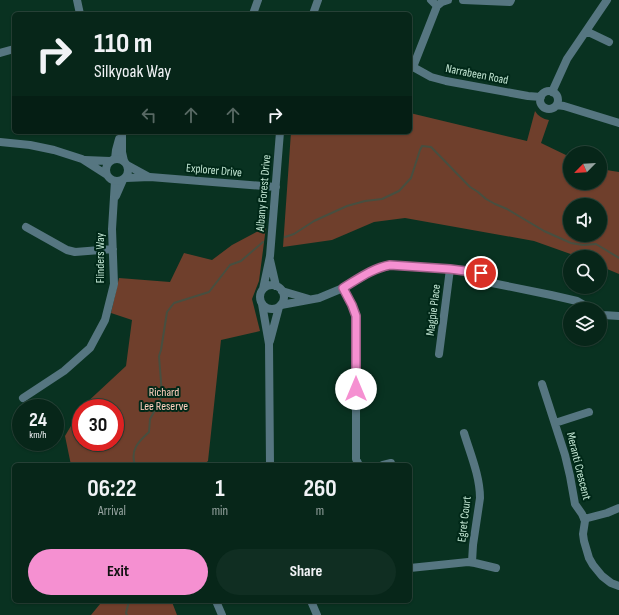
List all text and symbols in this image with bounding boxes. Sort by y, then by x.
text: 110 m [94,27,152,60]
icon: right [28,28,80,80]
text: Silkyoak Way [94,61,171,82]
street label: Narrabeen Road [444,61,510,88]
icon: left [138,104,160,126]
icon: ahead [180,104,202,126]
icon: ahead [222,104,244,126]
icon: right [264,104,286,126]
north arrow [563,146,607,190]
map controls [563,146,607,346]
street label: Albany Forest Drive [253,154,274,233]
street label: Explorer Drive [185,161,243,180]
button: sound [563,198,607,242]
street label: Flinders Way [93,232,108,283]
button: search [563,250,607,294]
pin [464,256,498,290]
icon: arrive [470,262,492,284]
street label: Magpie Place [423,283,444,337]
button: layers [563,302,607,346]
position arrow [335,368,377,410]
park label: Richard Lee Reserve [140,385,188,414]
speed limit sign: 30 [72,399,124,451]
text: 24 [29,408,47,432]
text: km/h [29,429,47,441]
street label: Meranti Crescent [563,431,594,502]
text: 06:22 [87,474,136,503]
text: 1 [215,474,225,503]
text: 260 [303,474,337,503]
street label: Egret Court [454,495,475,543]
text: Arrival [98,503,126,519]
text: min [212,503,228,519]
text: m [316,503,324,519]
button: Exit [28,549,208,595]
button: Share [216,549,396,595]

